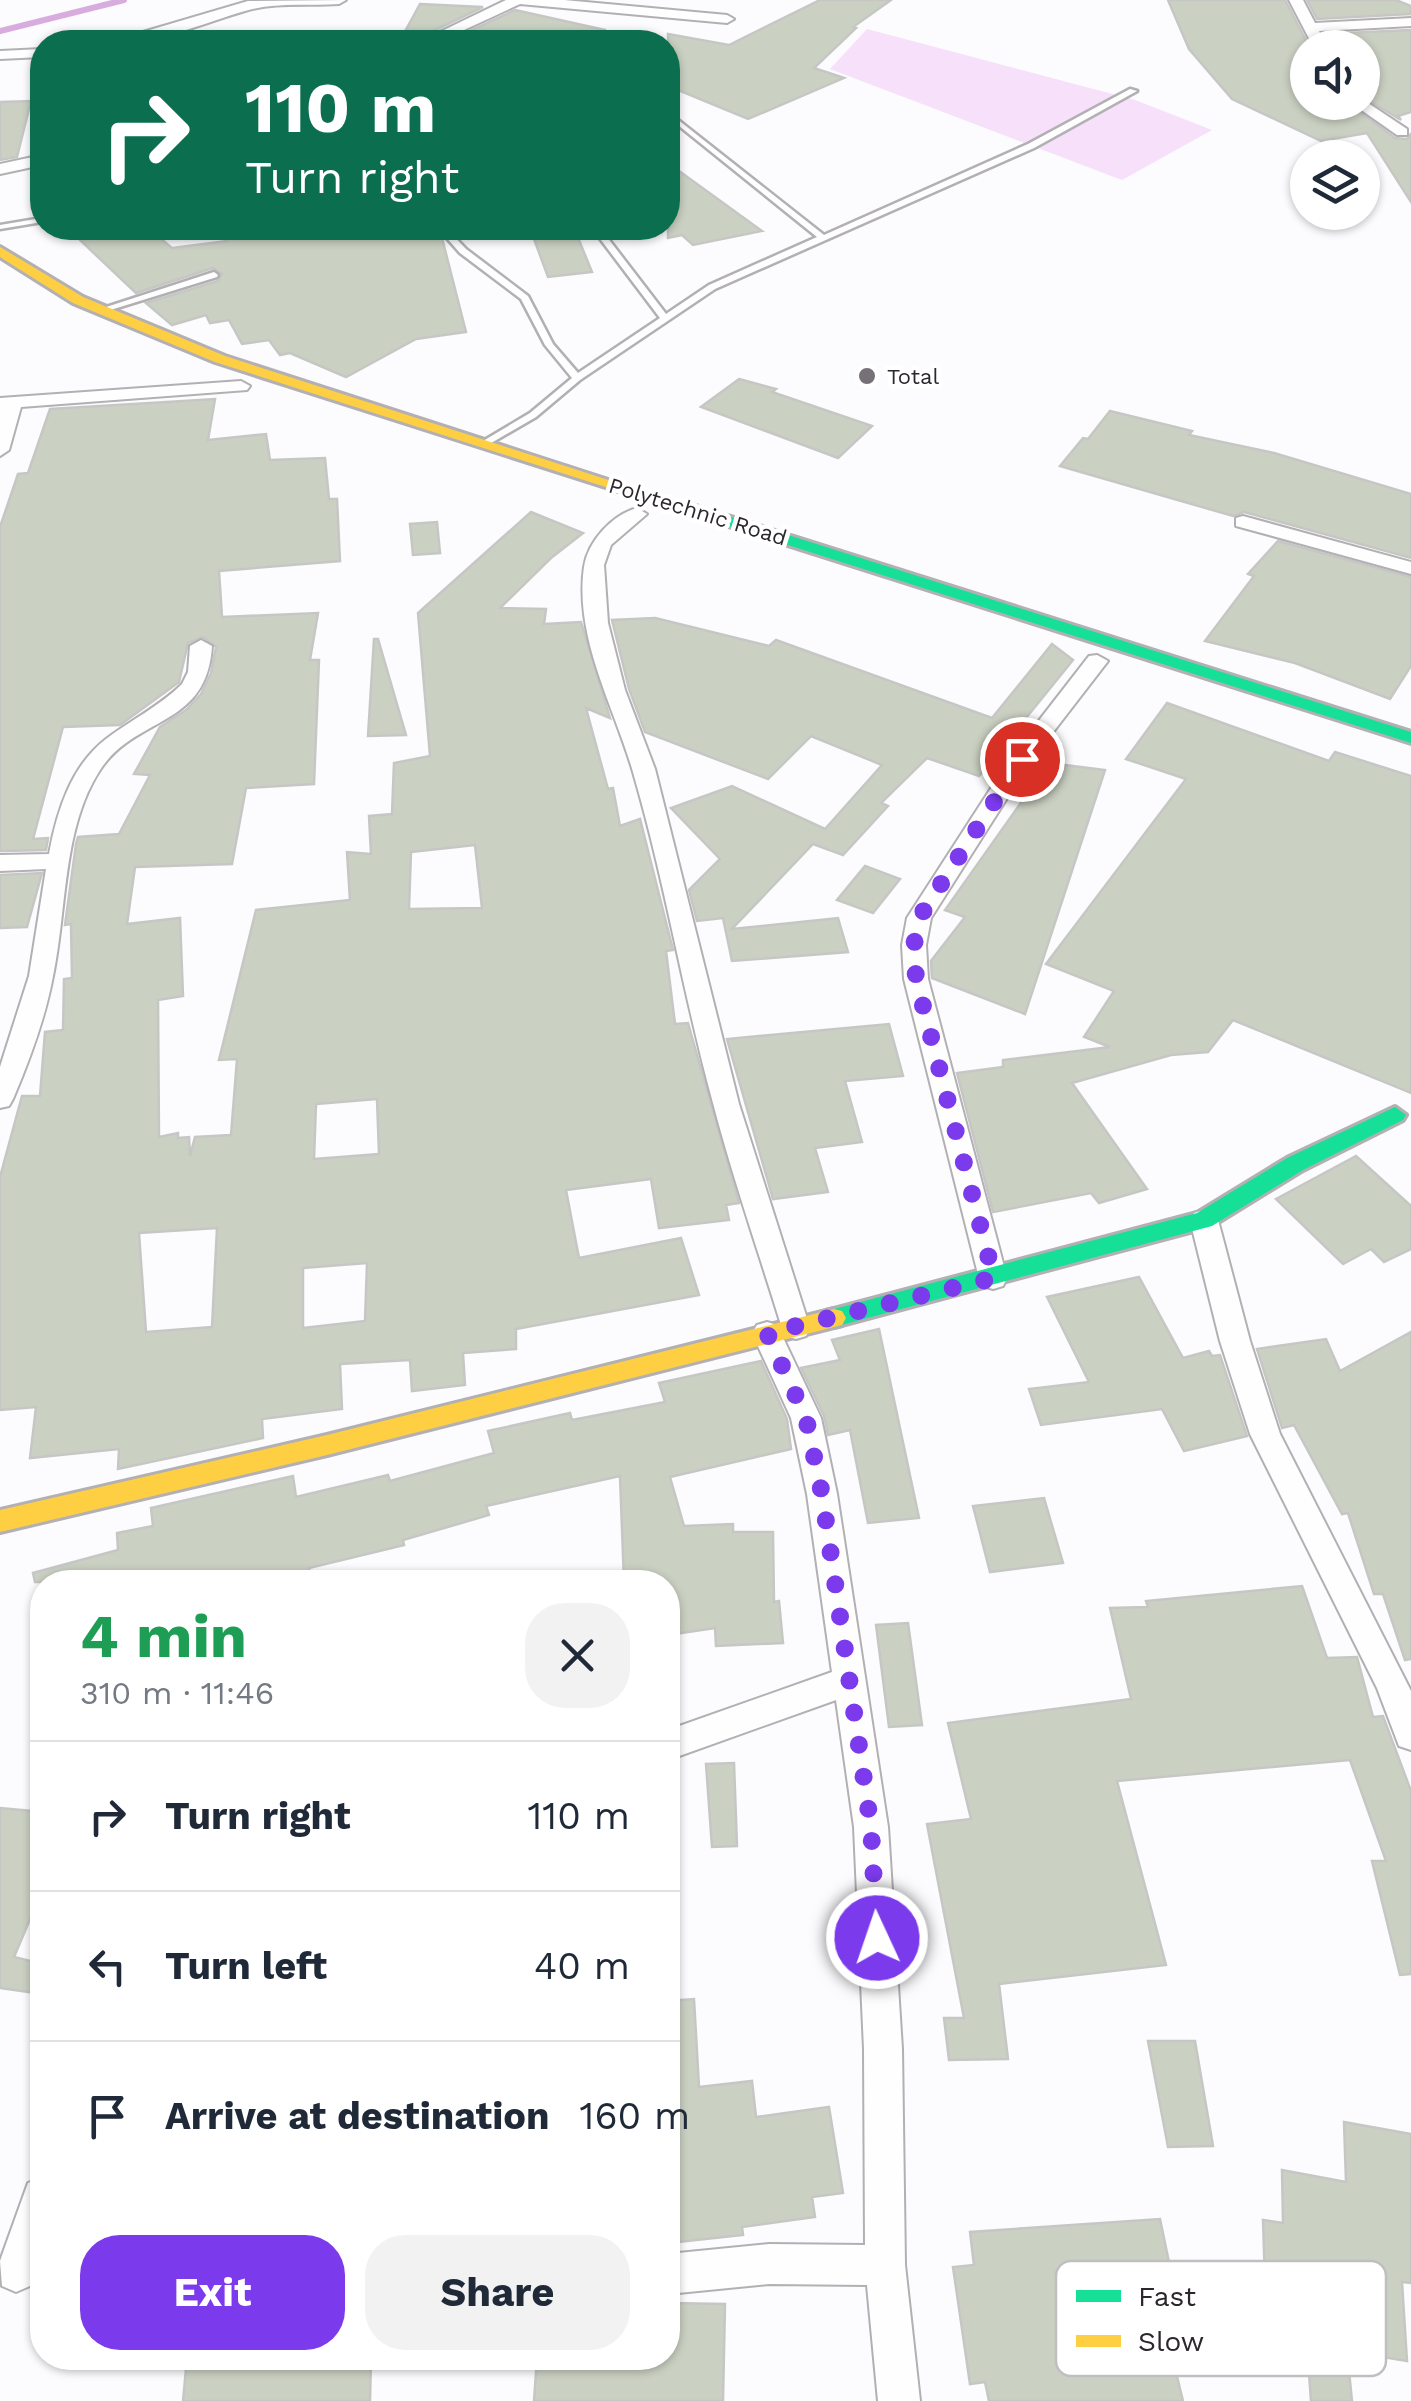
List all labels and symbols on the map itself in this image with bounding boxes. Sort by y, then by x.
place label: Total [887,364,940,389]
marker: Total [856,365,878,387]
street label: Polytechnic Road [606,473,790,550]
pin [980,717,1065,802]
position arrow [825,1886,929,1990]
legend [1056,2261,1386,2376]
text: Fast [1138,2280,1196,2313]
text: Slow [1138,2325,1204,2358]

